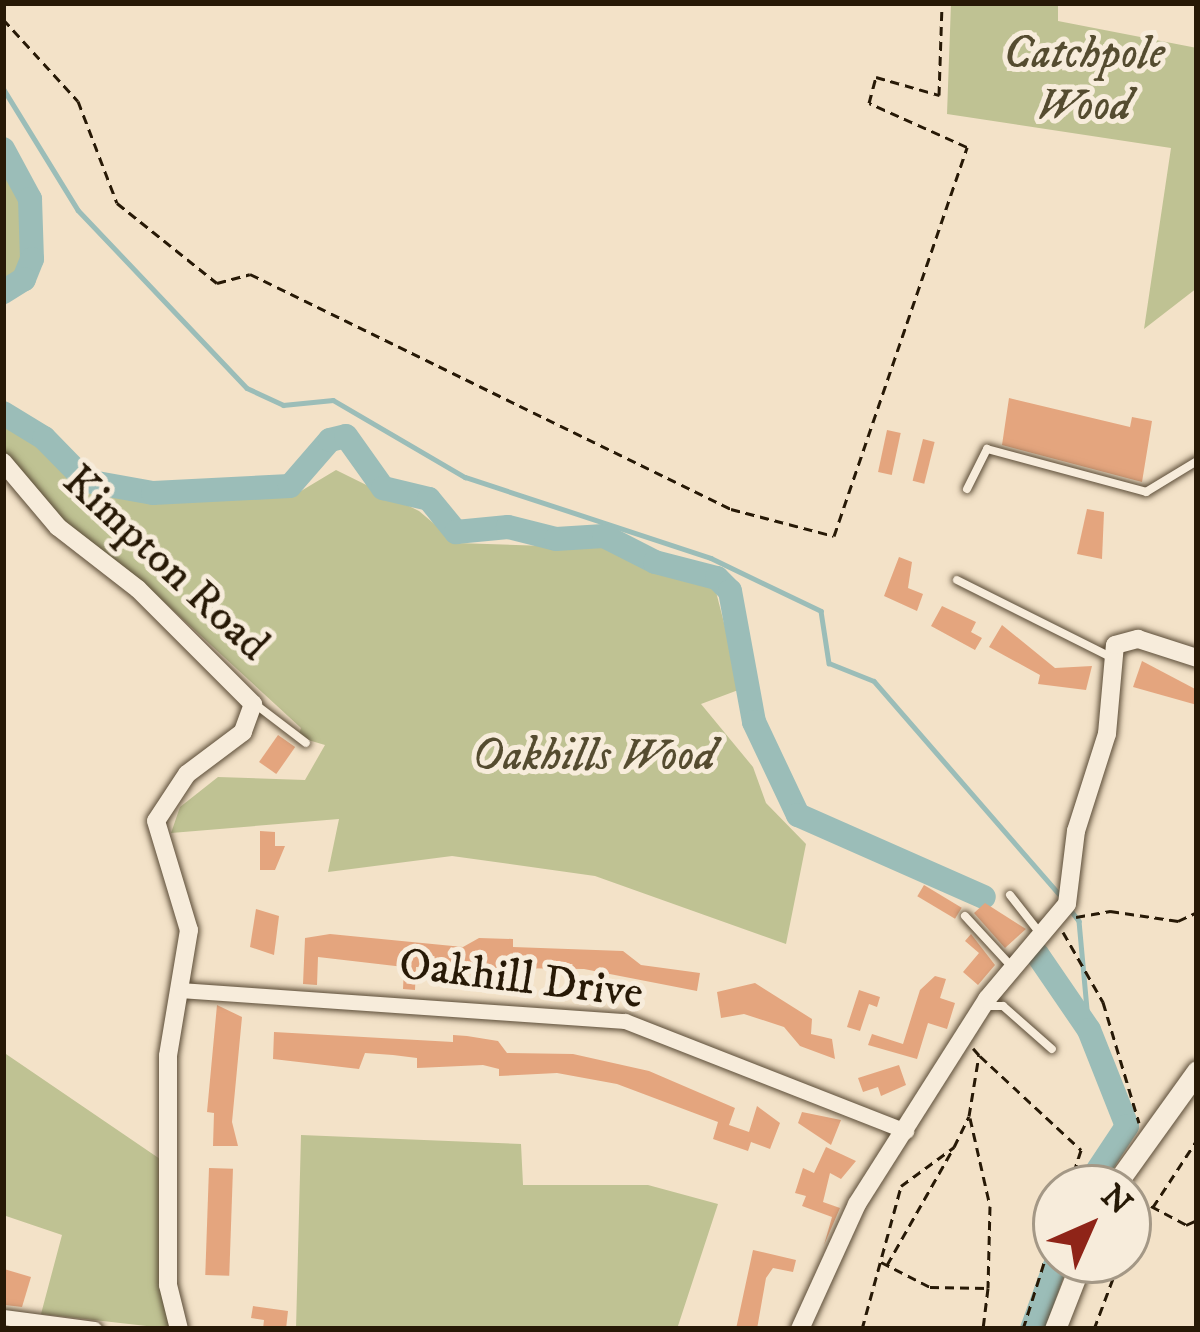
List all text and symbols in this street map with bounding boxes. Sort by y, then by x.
park label: Catchpole Wood [1003,28,1165,134]
street label: Kimpton Road [51,455,279,673]
park label: Oakhills Wood [472,730,716,784]
street label: Oakhill Drive [396,938,646,1022]
north arrow [1032,1164,1152,1284]
text: N [1092,1176,1140,1224]

